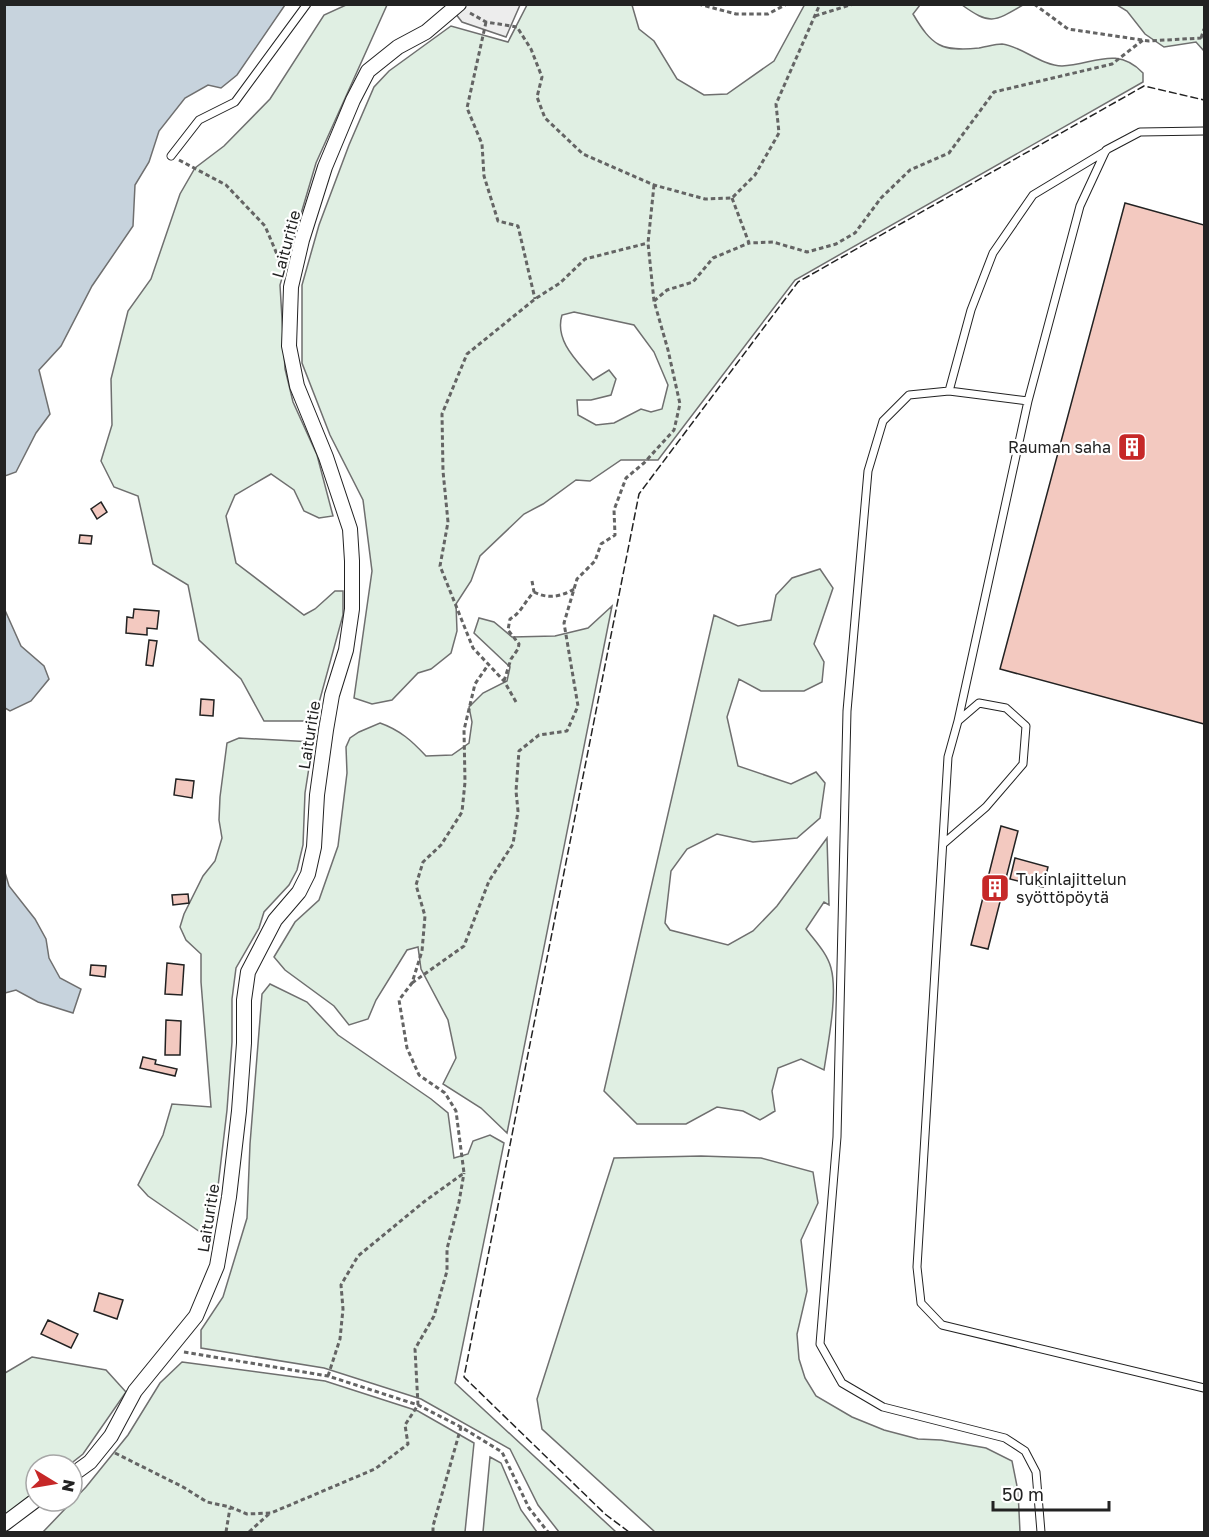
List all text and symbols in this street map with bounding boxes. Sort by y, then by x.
street label: Laituritie [267,208,305,280]
building icon: Rauman saha [1116,431,1148,463]
place label: Rauman saha [1008,437,1111,457]
street label: Laituritie [294,699,324,771]
place label: Tukinlajittelun syöttöpöytä [1016,869,1127,907]
building icon: Tukinlajittelun syöttöpöytä [979,872,1011,904]
street label: Laituritie [193,1182,223,1254]
north arrow [24,1453,84,1513]
scale bar [993,1474,1108,1512]
text: N [58,1478,80,1494]
text: 50 m [1002,1483,1044,1505]

